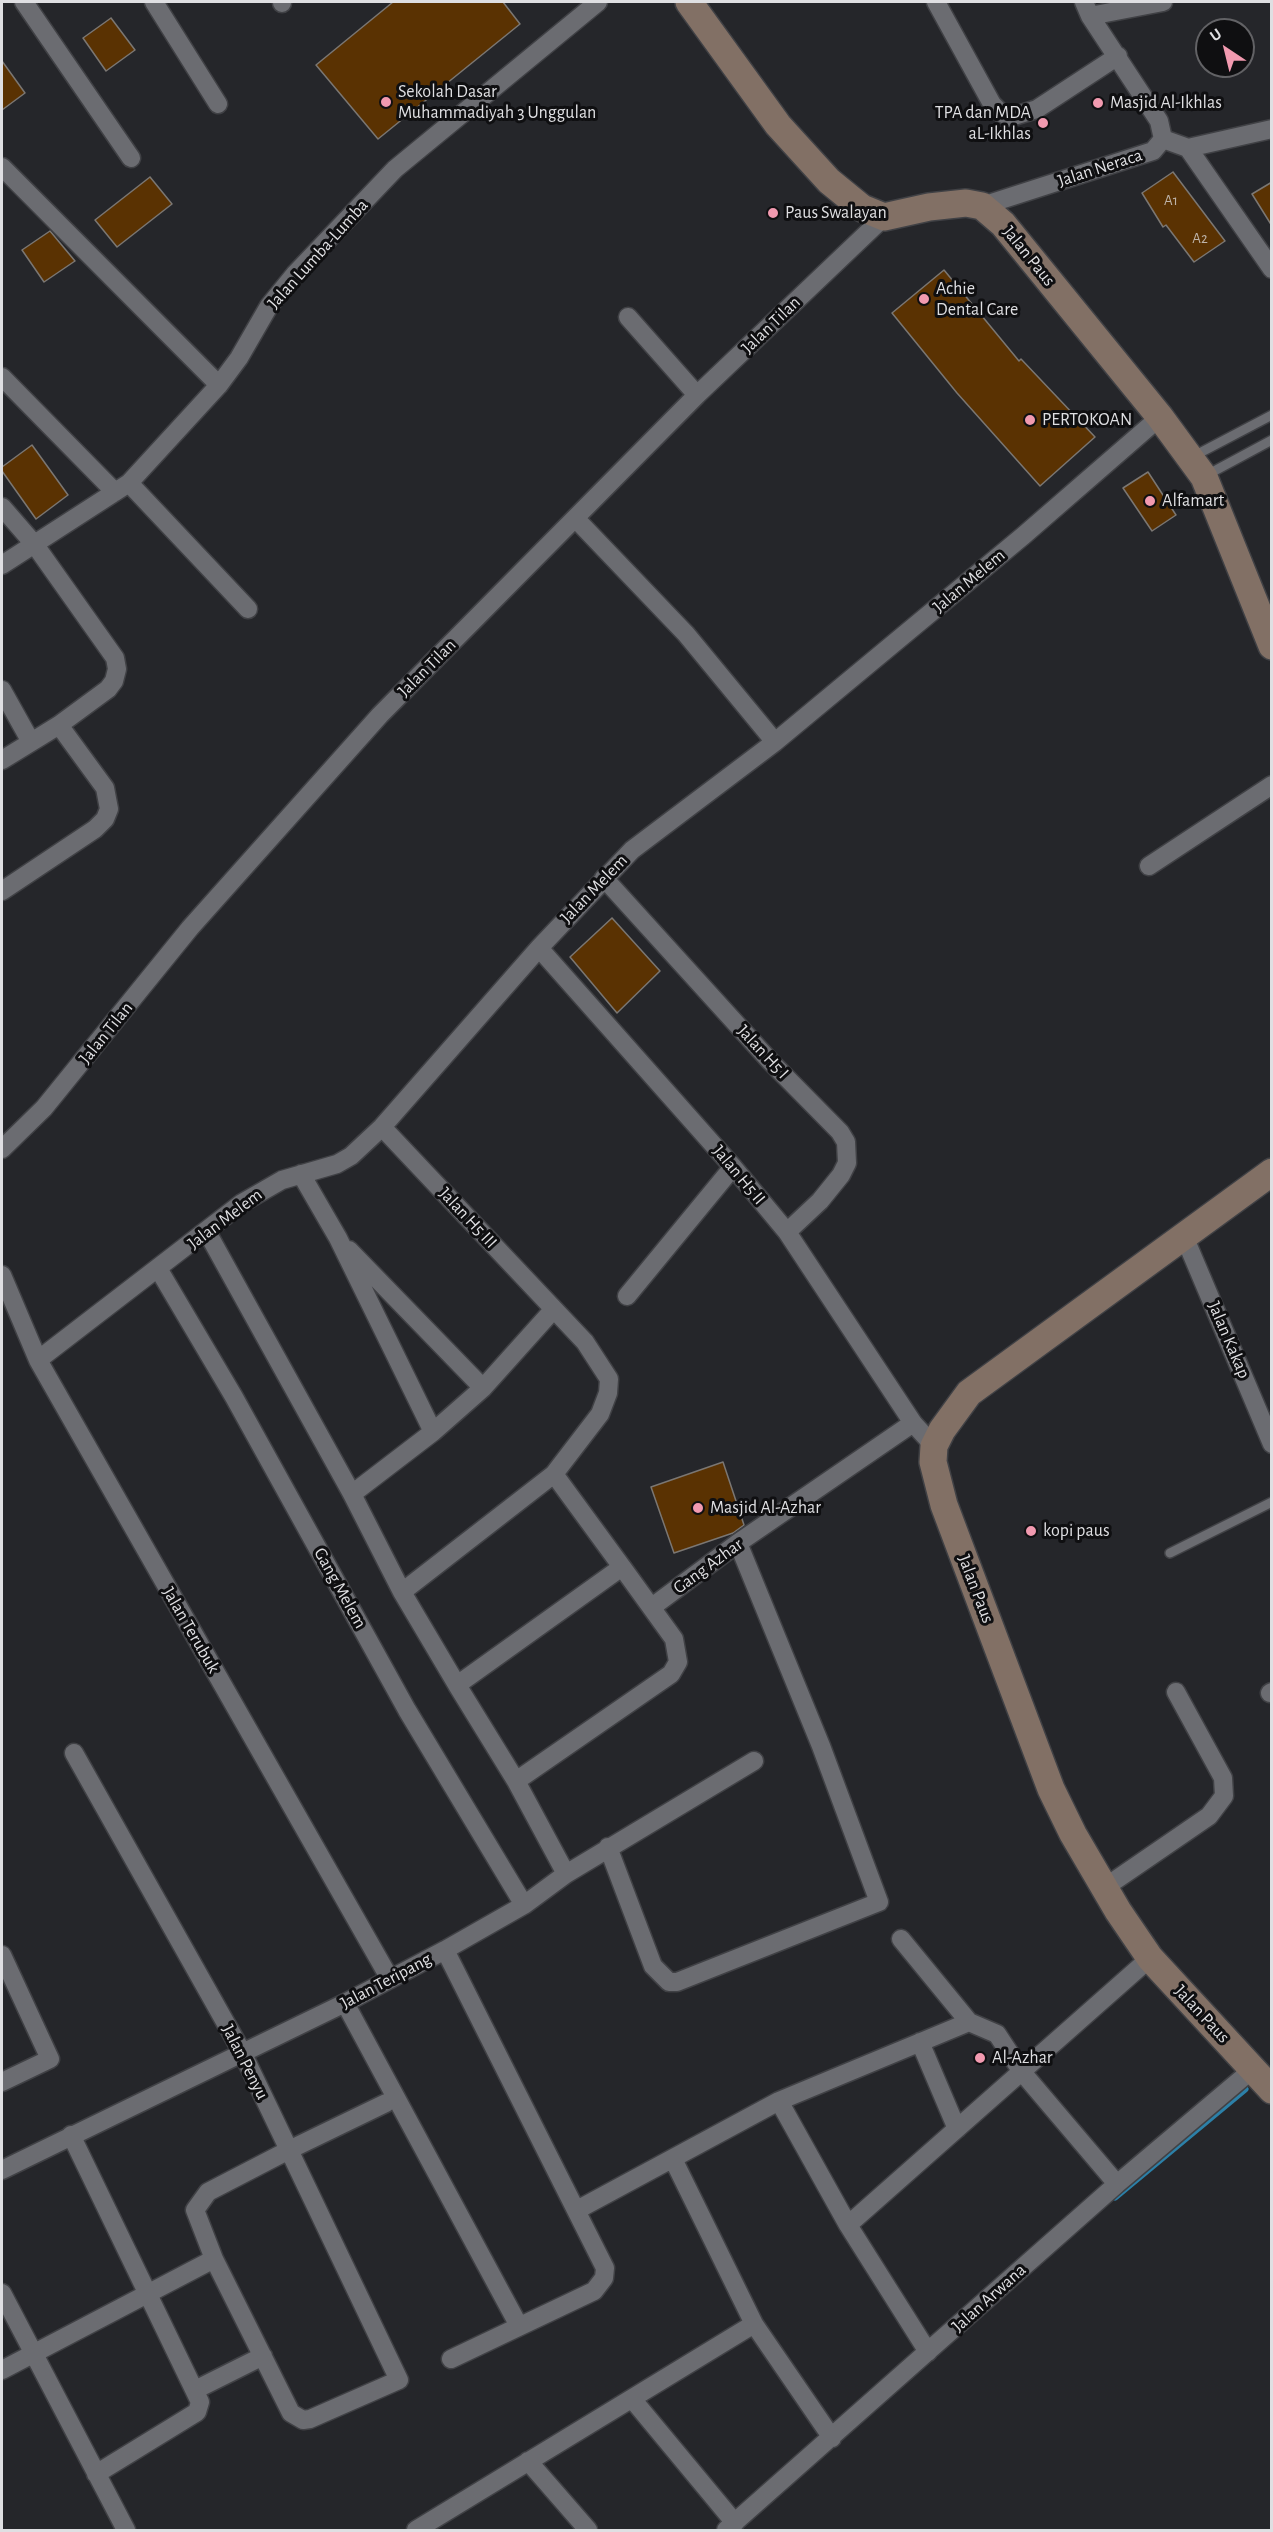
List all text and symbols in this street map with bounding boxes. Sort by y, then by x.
north arrow [1195,18,1255,78]
text: U [1207,25,1225,44]
place label: Sekolah Dasar Muhammadiyah 3 Unggulan [398,81,596,124]
place label: Masjid Al-Ikhlas [1110,92,1222,114]
marker: Sekolah Dasar Muhammadiyah 3 Unggulan [379,95,393,109]
marker: Masjid Al-Ikhlas [1091,96,1105,110]
place label: TPA dan MDA aL-Ikhlas [935,102,1031,144]
marker: TPA dan MDA aL-Ikhlas [1036,116,1050,130]
street label: Jalan Neraca [1055,144,1145,192]
house number: A1 [1164,191,1178,209]
street label: Jalan Lumba-Lumba [263,195,373,313]
place label: Paus Swalayan [785,202,887,224]
marker: Paus Swalayan [766,206,780,220]
street label: Jalan Paus [998,221,1060,291]
house number: A2 [1192,229,1208,247]
place label: Achie Dental Care [936,278,1018,320]
street label: Jalan Tilan [737,292,805,358]
marker: Achie Dental Care [917,292,931,306]
place label: PERTOKOAN [1042,409,1132,431]
marker: PERTOKOAN [1023,413,1037,427]
place label: Alfamart [1162,490,1224,512]
marker: Alfamart [1143,494,1157,508]
street label: Jalan Melem [928,545,1010,617]
street label: Jalan Tilan [393,634,461,702]
street label: Jalan Melem [556,850,632,928]
street label: Jalan Tilan [75,998,137,1068]
street label: Jalan H5 I [733,1020,793,1084]
street label: Jalan H5 II [708,1141,770,1209]
street label: Jalan H5 III [434,1183,502,1253]
street label: Jalan Melem [183,1184,267,1254]
street label: Jalan Kakap [1203,1298,1255,1382]
place label: Masjid Al-Azhar [710,1497,821,1519]
marker: Masjid Al-Azhar [691,1501,705,1515]
place label: kopi paus [1043,1520,1110,1542]
marker: kopi paus [1024,1524,1038,1538]
street label: Gang Azhar [669,1533,747,1599]
street label: Gang Melem [309,1544,371,1632]
street label: Jalan Paus [953,1552,999,1626]
street label: Jalan Terubuk [158,1583,224,1677]
street label: Jalan Teripang [337,1948,435,2014]
street label: Jalan Paus [1170,1981,1234,2047]
street label: Jalan Penyu [217,2021,273,2103]
place label: Al-Azhar [992,2047,1053,2069]
marker: Al-Azhar [973,2051,987,2065]
street label: Jalan Arwana [948,2259,1030,2337]

